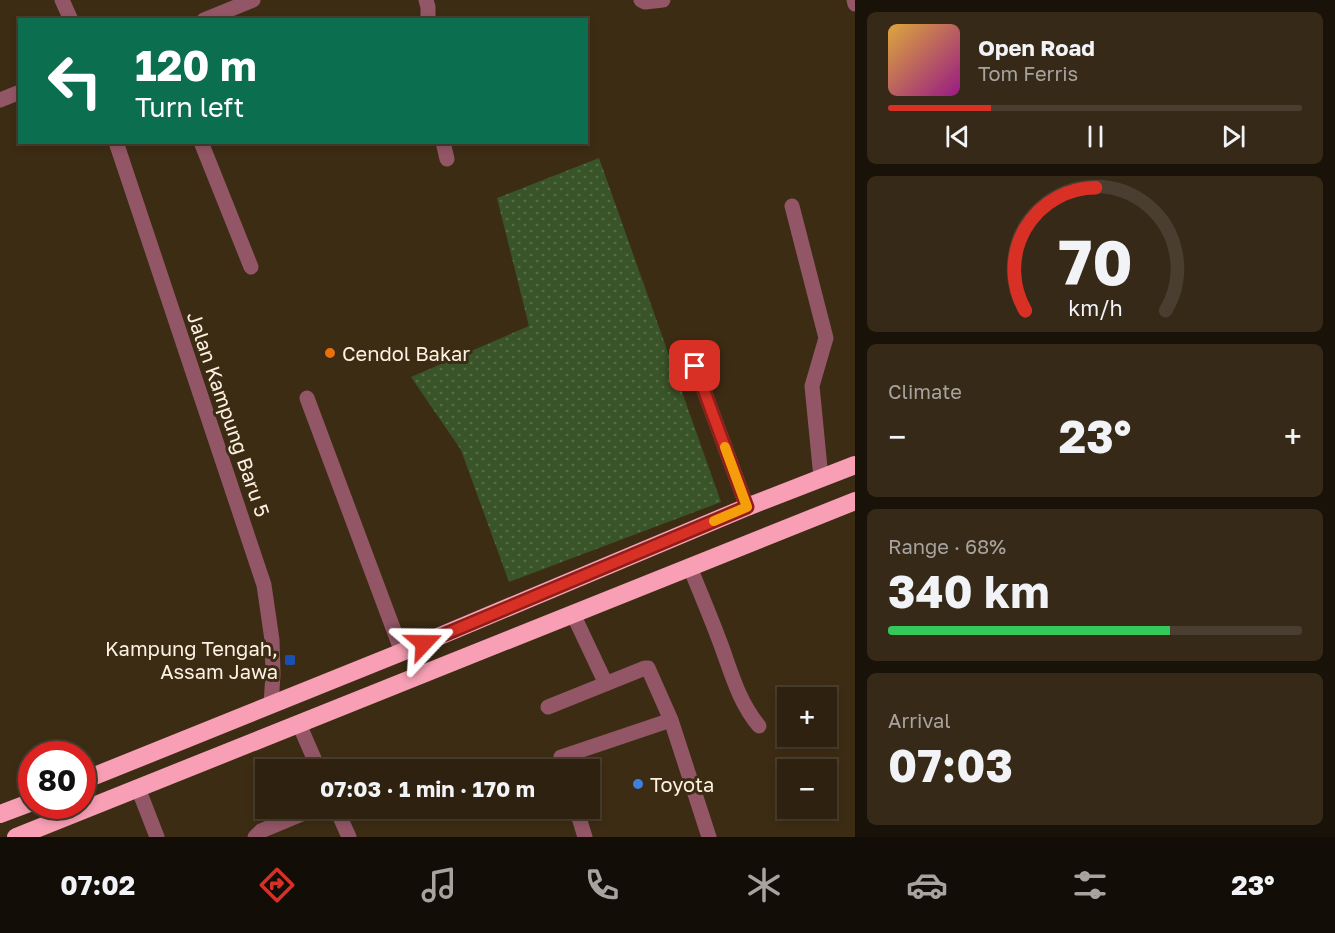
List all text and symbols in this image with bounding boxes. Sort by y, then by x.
text: Open Road [978,34,1095,61]
text: 120 m [135,40,257,90]
icon: left [36,42,114,120]
text: Tom Ferris [978,61,1078,85]
text: Turn left [135,91,244,123]
icon: previous [941,120,974,153]
icon: pause [1079,120,1112,153]
icon: next [1217,120,1250,153]
text: 70 [1058,224,1132,299]
text: km/h [1068,296,1122,322]
street label: Jalan Kampung Baru 5 [183,308,275,520]
pin [669,340,720,391]
place label: Cendol Bakar [342,341,470,365]
marker: Cendol Bakar [323,346,337,360]
icon: arrive [678,349,711,382]
text: Climate [888,379,962,403]
text: 23° [1059,409,1131,463]
text: − [888,417,906,456]
text: + [1284,417,1302,456]
text: Range · 68% [888,534,1006,558]
text: 340 km [888,564,1050,618]
position arrow [392,611,456,675]
place label: Kampung Tengah, Assam Jawa [105,636,278,683]
marker: Kampung Tengah, Assam Jawa [283,653,297,667]
map controls [777,687,837,819]
button: + [777,687,837,747]
text: Arrival [888,708,951,732]
text: 07:03 [888,738,1013,792]
speed limit sign: 80 [18,741,96,819]
button: − [777,759,837,819]
place label: Toyota [650,772,714,796]
text: 07:03 · 1 min · 170 m [320,775,535,802]
marker: Toyota [631,777,645,791]
icon: directions [256,864,298,906]
icon: music [418,864,460,906]
icon: phone [581,864,623,906]
icon: climate [743,864,785,906]
icon: car [906,864,948,906]
icon: filters [1069,864,1111,906]
text: 07:02 [60,869,135,901]
text: 23° [1231,869,1275,901]

